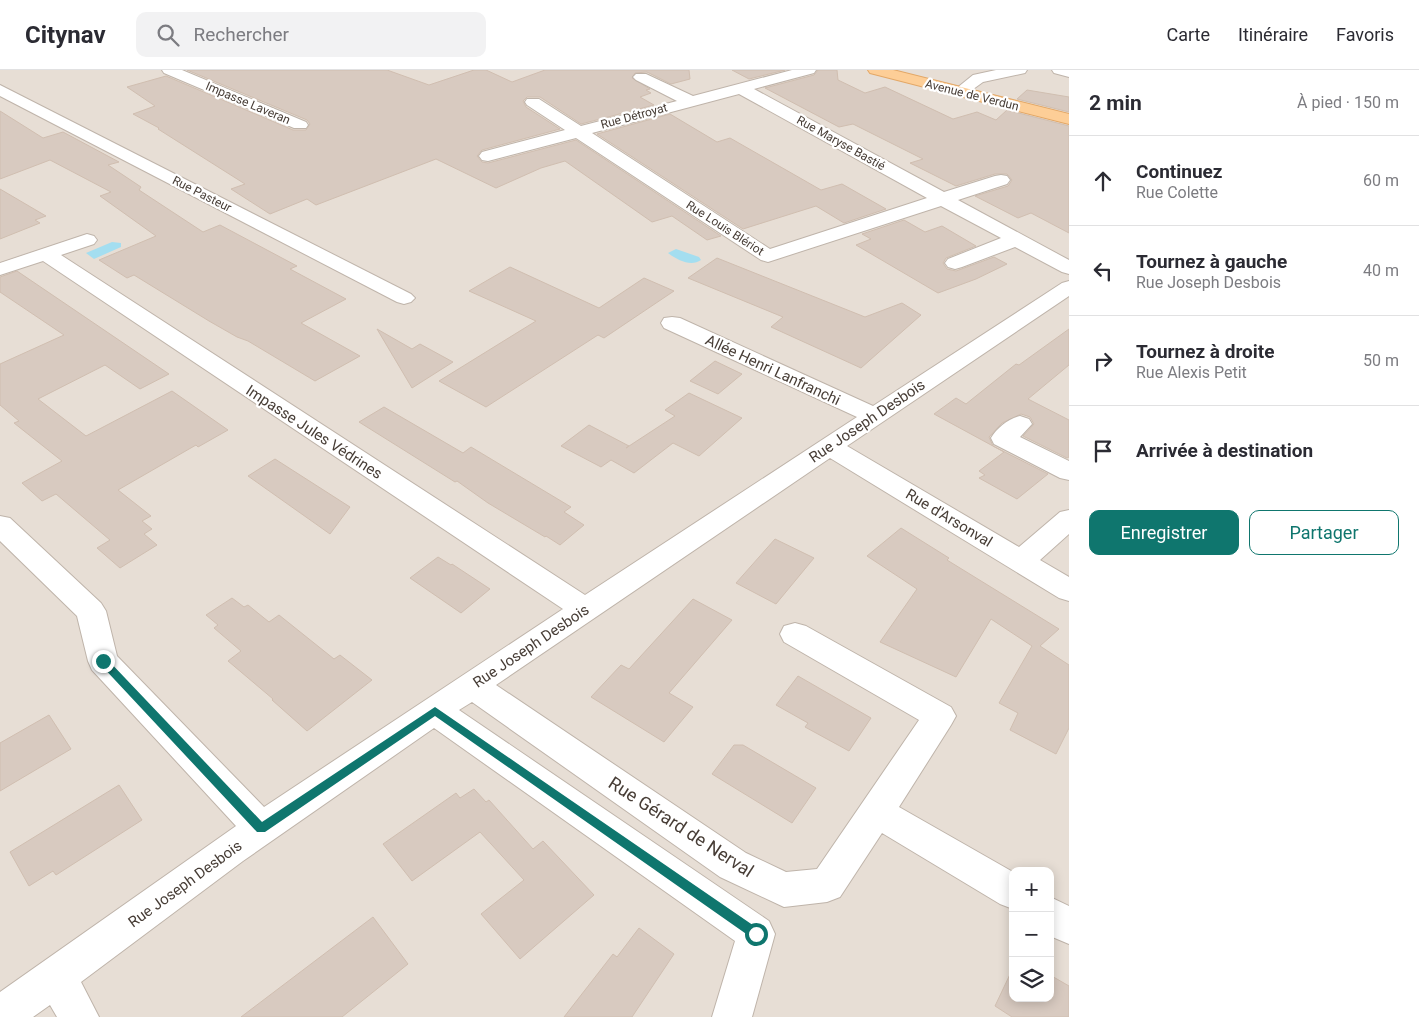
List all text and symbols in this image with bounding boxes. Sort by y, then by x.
search box [136,12,486,57]
text: Citynav [25,21,106,49]
icon: search [154,21,182,49]
text: Rechercher [194,23,289,46]
text: Carte [1167,24,1210,45]
text: Itinéraire [1238,24,1308,45]
text: Favoris [1336,24,1394,45]
street label: Avenue de Verdun [924,77,1020,113]
street label: Impasse Laveran [203,79,293,127]
text: 2 min [1089,91,1142,115]
text: À pied · 150 m [1297,93,1399,112]
street label: Rue Détroyat [599,100,669,132]
street label: Rue Maryse Bastié [794,113,888,173]
text: Continuez [1136,160,1222,183]
icon: ahead [1089,167,1117,195]
text: 60 m [1363,171,1399,190]
street label: Rue Pasteur [170,173,234,215]
text: Rue Colette [1136,183,1218,202]
street label: Rue Louis Blériot [683,198,767,258]
text: Tournez à gauche [1136,250,1287,273]
icon: left [1089,257,1117,285]
text: 40 m [1363,261,1399,280]
text: Rue Joseph Desbois [1136,273,1281,292]
street label: Allée Henri Lanfranchi [703,331,843,409]
text: Tournez à droite [1136,340,1275,363]
icon: right [1089,347,1117,375]
text: 50 m [1363,351,1399,370]
text: Rue Alexis Petit [1136,363,1247,382]
street label: Rue Joseph Desbois [806,376,928,466]
street label: Impasse Jules Védrines [242,381,386,483]
icon: arrive [1089,437,1117,465]
text: Arrivée à destination [1136,439,1313,462]
street label: Rue d'Arsonval [902,485,996,551]
button: Enregistrer [1089,510,1239,555]
button: Partager [1249,510,1399,555]
street label: Rue Joseph Desbois [470,601,592,691]
route end [92,650,115,673]
street label: Rue Gérard de Nerval [605,772,758,881]
street label: Rue Joseph Desbois [125,837,245,931]
map controls [1009,867,1054,1002]
button: + [1009,867,1054,912]
button: − [1009,912,1054,957]
route start [745,923,768,946]
button: layers [1009,957,1054,1002]

